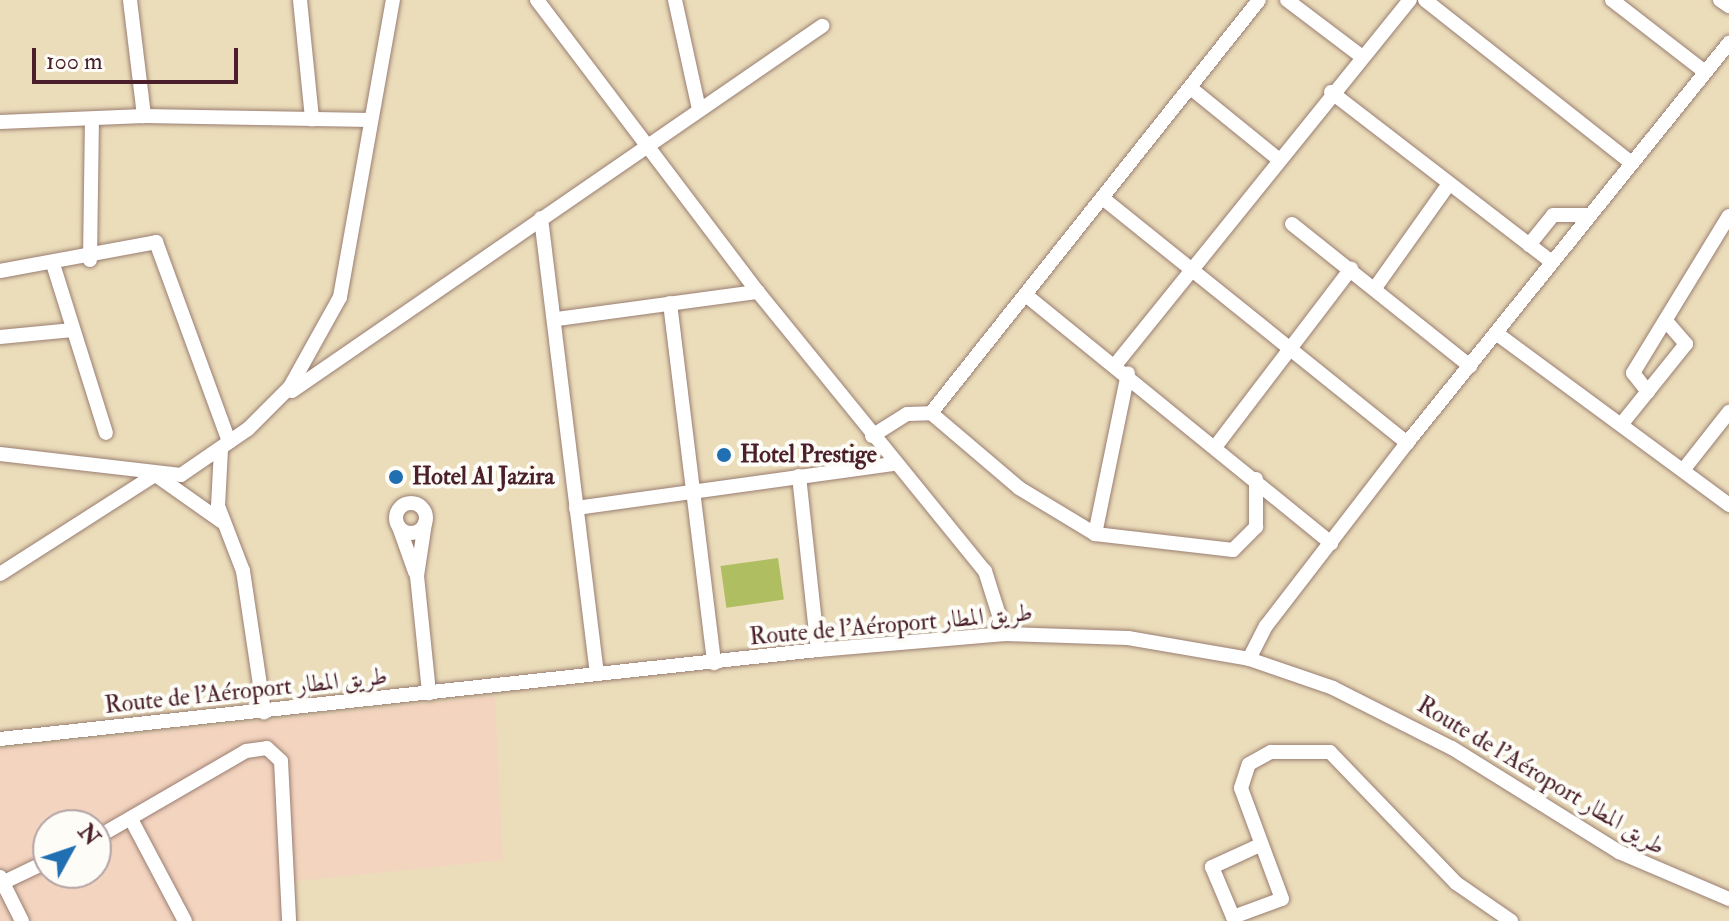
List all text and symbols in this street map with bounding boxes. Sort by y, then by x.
scale bar [36,32,242,82]
text: 100 m [46,46,103,77]
place label: Hotel Prestige [740,441,877,469]
marker: Hotel Prestige [715,446,733,464]
place label: Hotel Al Jazira [412,463,554,491]
marker: Hotel Al Jazira [387,468,405,486]
street label: Route de l'Aéroport طريق المطار [748,598,1034,652]
street label: Route de l'Aéroport طريق المطار [103,662,389,720]
street label: Route de l'Aéroport طريق المطار [1412,690,1670,862]
north arrow [32,809,112,889]
text: N [72,818,106,851]

